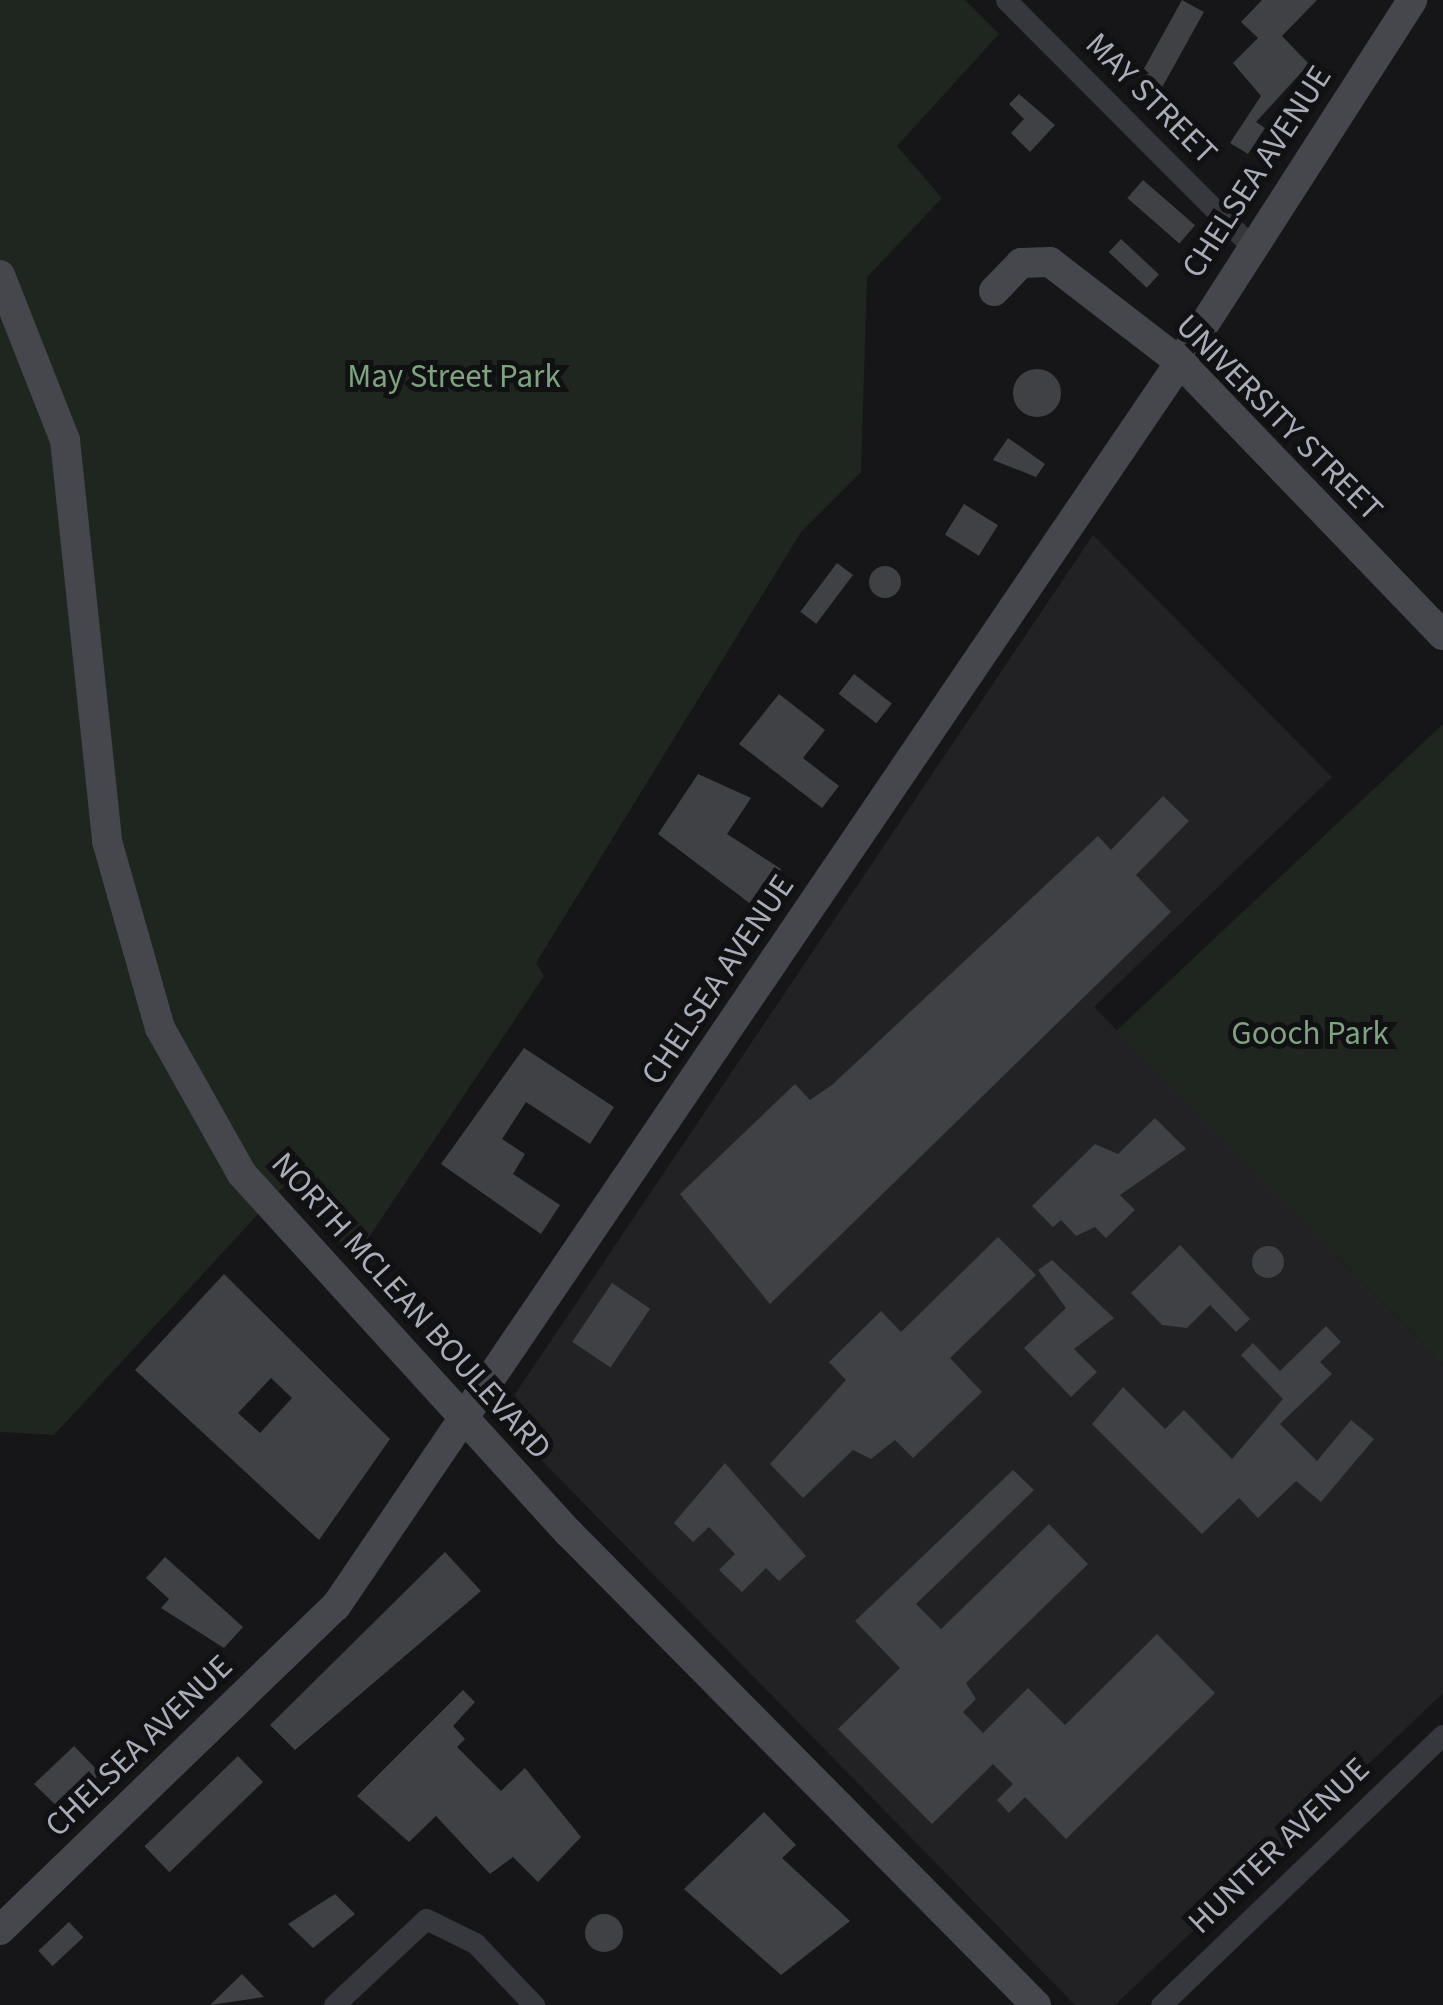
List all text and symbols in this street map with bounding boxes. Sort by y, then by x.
street label: MAY STREET [1077,25,1225,173]
street label: CHELSEA AVENUE [1174,59,1340,285]
street label: UNIVERSITY STREET [1168,307,1390,529]
park label: May Street Park [347,357,561,397]
street label: CHELSEA AVENUE [633,868,803,1092]
park label: Gooch Park [1231,1014,1389,1054]
street label: NORTH MCLEAN BOULEVARD [263,1144,559,1468]
street label: CHELSEA AVENUE [37,1647,241,1845]
street label: HUNTER AVENUE [1180,1750,1378,1942]

